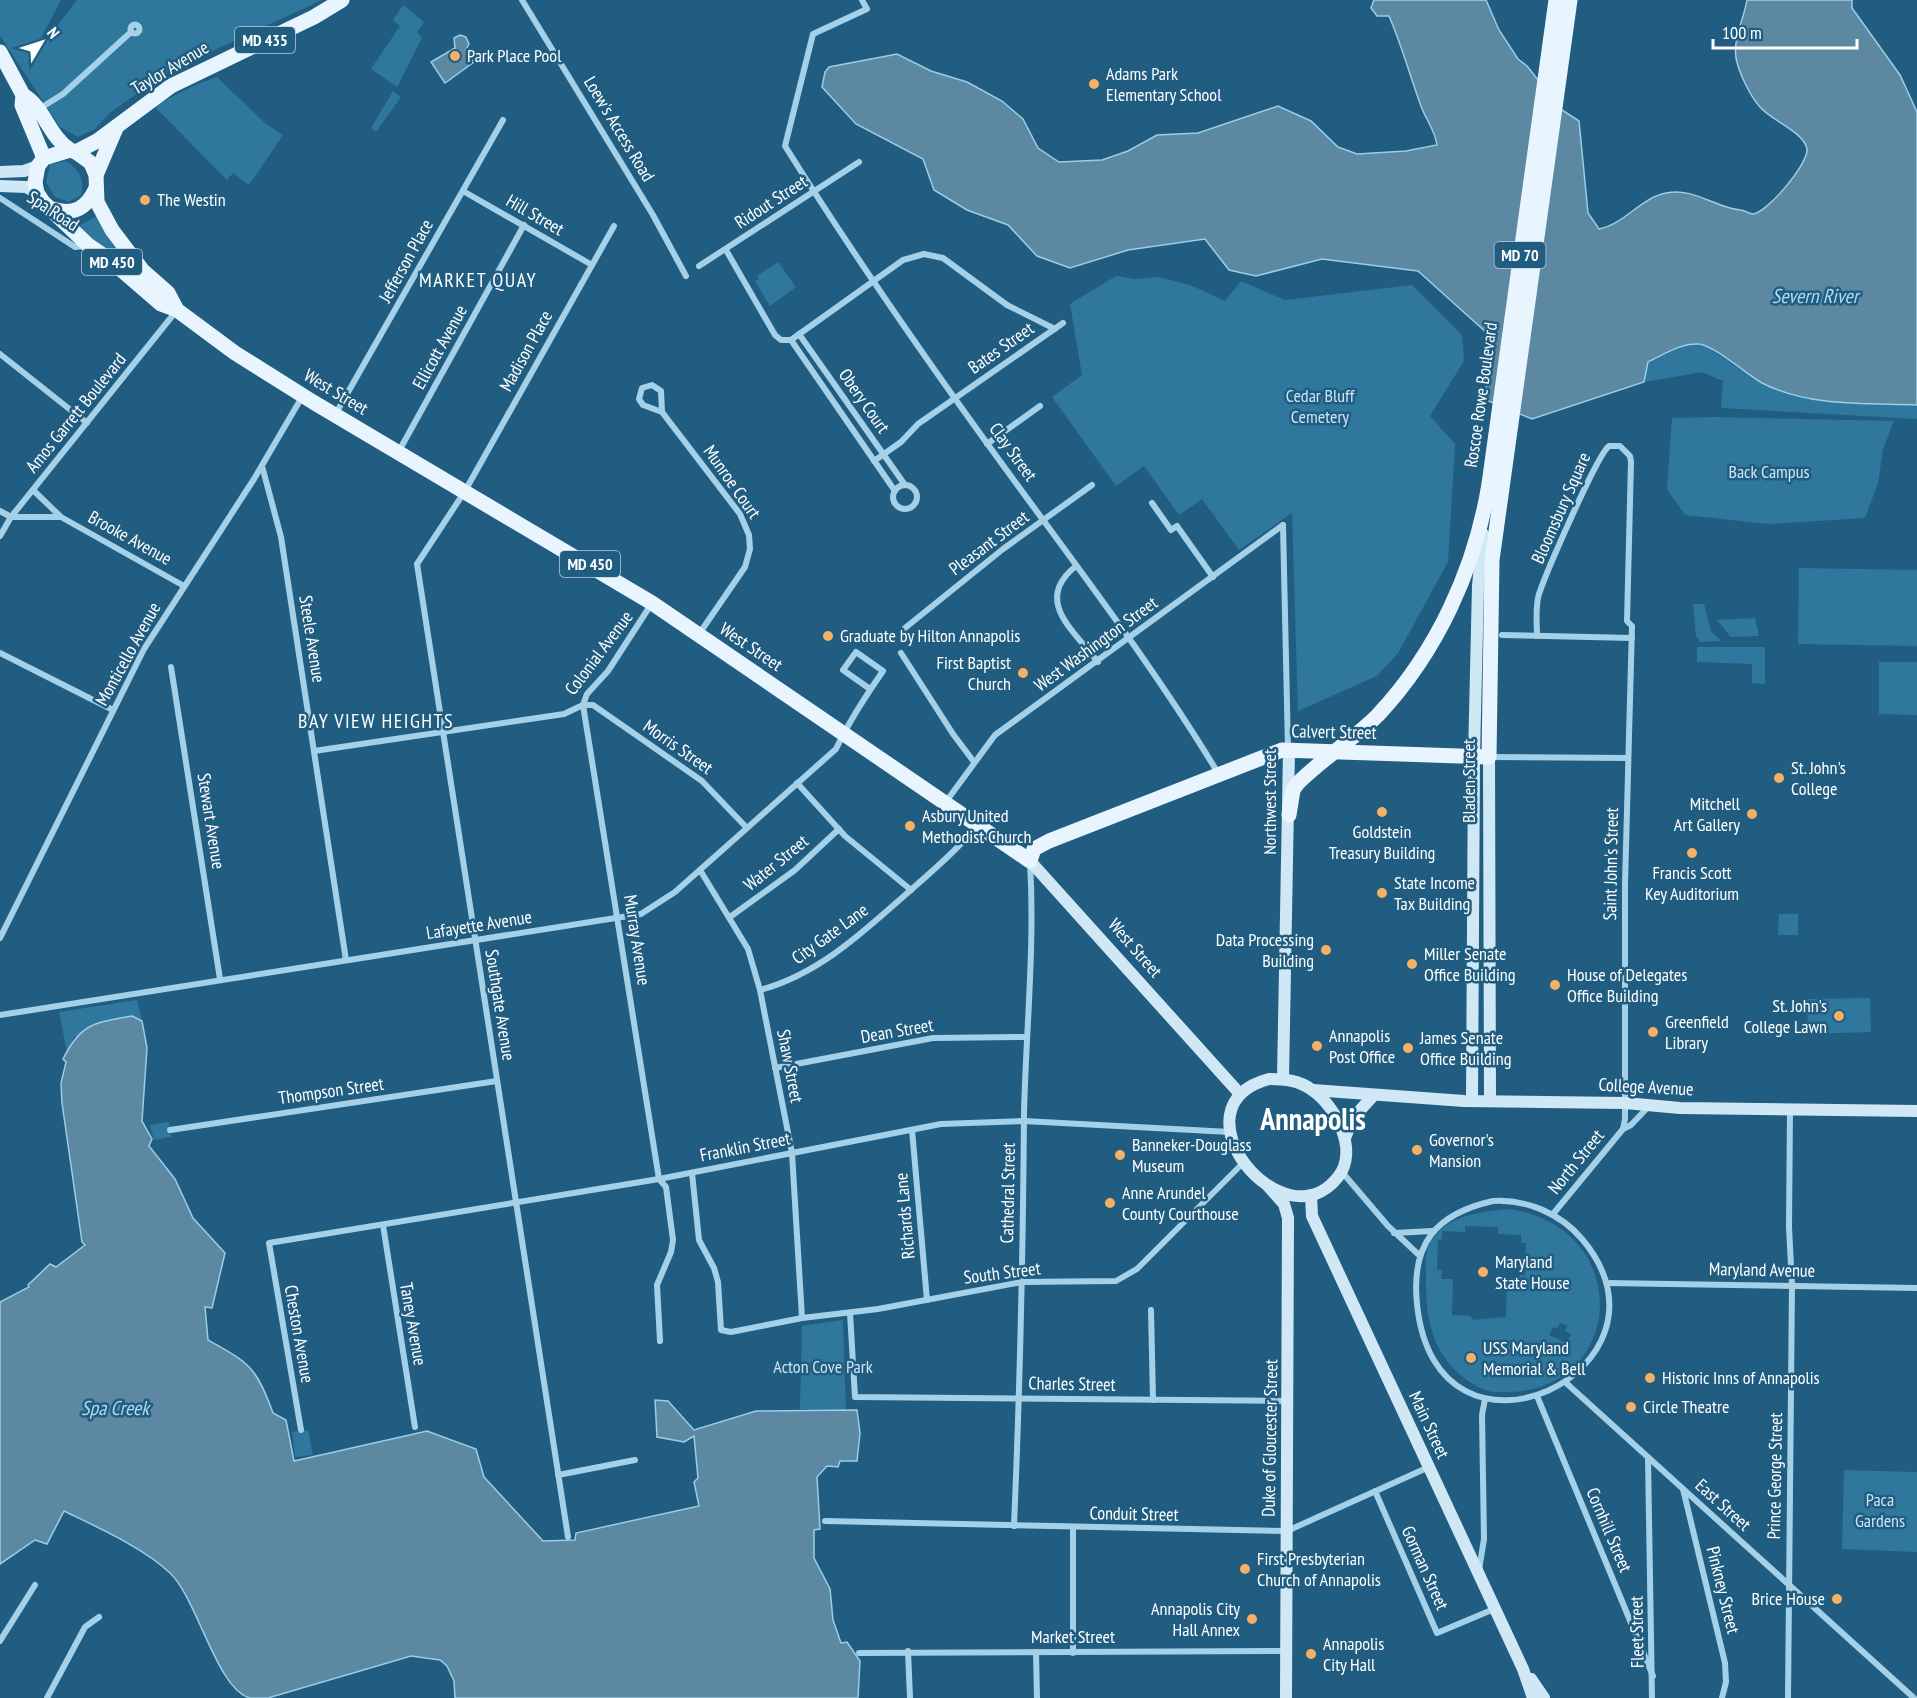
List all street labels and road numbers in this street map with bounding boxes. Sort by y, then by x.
road number: MD 435 [235,27,295,53]
street label: Taylor Avenue [127,36,213,100]
street label: Loew's Access Road [579,72,660,186]
street label: Ridout Street [730,170,811,234]
street label: Spa Road [23,185,84,236]
street label: Hill Street [502,189,568,240]
street label: Jefferson Place [373,215,438,307]
road number: MD 70 [1494,242,1546,268]
road number: MD 450 [82,249,142,275]
street label: Ellicott Avenue [407,301,472,393]
street label: Madison Place [494,306,557,395]
street label: Bates Street [963,317,1038,379]
street label: Roscoe Rowe Boulevard [1459,321,1502,469]
street label: Amos Garrett Boulevard [20,348,131,477]
street label: West Street [300,363,373,420]
street label: Obery Court [834,364,895,438]
street label: Clay Street [984,418,1042,486]
street label: Munroe Court [699,440,766,523]
street label: Bloomsbury Square [1526,449,1595,567]
street label: Brooke Avenue [84,505,176,570]
street label: Pleasant Street [944,505,1033,580]
road number: MD 450 [560,551,620,577]
street label: West Washington Street [1029,591,1162,696]
street label: Steele Avenue [294,594,331,684]
street label: Monticello Avenue [90,598,165,709]
street label: Colonial Avenue [559,606,638,699]
street label: West Street [715,617,787,676]
street label: Morris Street [639,714,718,779]
street label: Calvert Street [1291,719,1377,744]
street label: Bladen Street [1457,739,1480,823]
street label: Northwest Street [1258,749,1281,855]
street label: Stewart Avenue [193,771,230,871]
street label: Saint John's Street [1598,807,1623,921]
street label: Water Street [739,829,813,896]
street label: Murray Avenue [619,893,656,987]
street label: City Gate Lane [787,898,872,969]
street label: Lafayette Avenue [425,905,533,944]
street label: West Street [1103,913,1167,982]
street label: Southgate Avenue [480,948,521,1062]
street label: Dean Street [859,1013,935,1048]
street label: Shaw Street [772,1027,809,1105]
street label: Thompson Street [277,1072,385,1109]
street label: College Avenue [1598,1073,1694,1100]
street label: North Street [1543,1125,1609,1199]
street label: Franklin Street [698,1126,792,1167]
street label: Cathedral Street [995,1142,1020,1244]
street label: Richards Lane [889,1172,920,1260]
street label: South Street [962,1256,1042,1289]
street label: Maryland Avenue [1709,1257,1815,1282]
street label: Taney Avenue [395,1281,432,1367]
street label: Cheston Avenue [280,1283,319,1385]
street label: Duke of Gloucester Street [1257,1359,1282,1517]
street label: Charles Street [1028,1371,1116,1396]
street label: Main Street [1404,1387,1455,1462]
street label: Prince George Street [1762,1412,1787,1540]
street label: East Street [1691,1474,1756,1536]
street label: Cornhill Street [1581,1484,1638,1576]
street label: Conduit Street [1089,1501,1179,1526]
street label: Gorman Street [1397,1522,1454,1613]
street label: Pinkney Street [1702,1544,1745,1636]
street label: Fleet Street [1624,1596,1649,1668]
street label: Market Street [1031,1625,1115,1648]

